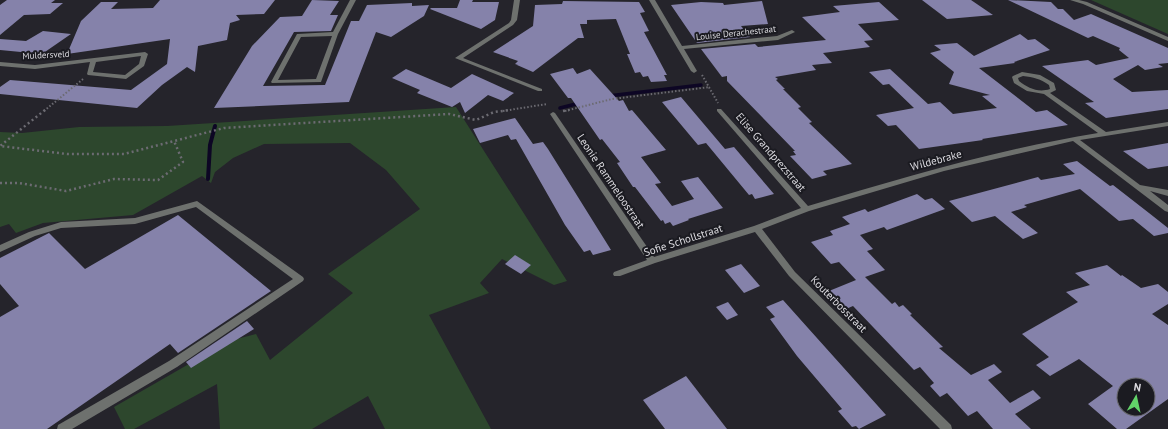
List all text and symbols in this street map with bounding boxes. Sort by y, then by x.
street label: Louise Derachestraat [695,23,776,42]
street label: Muldersveld [22,48,70,61]
street label: Elise Grandprezstraat [733,110,809,194]
street label: Leonie Rammeloostraat [574,131,648,231]
street label: Wildebrake [909,146,964,174]
street label: Sofie Schollstraat [642,221,724,259]
street label: Kouterbosstraat [808,273,870,335]
north arrow [1116,377,1156,417]
text: N [1133,380,1142,395]

